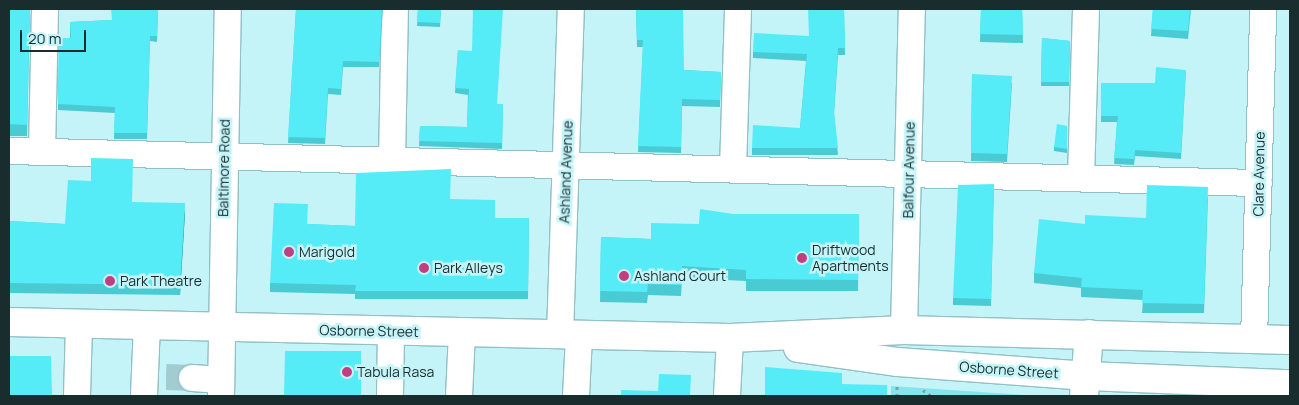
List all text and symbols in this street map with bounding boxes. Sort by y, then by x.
scale bar [22,20,89,52]
text: 20 m [28,28,61,49]
street label: Baltimore Road [215,119,233,217]
street label: Ashland Avenue [556,120,576,224]
street label: Balfour Avenue [900,122,918,218]
street label: Clare Avenue [1250,131,1268,217]
place label: Driftwood Apartments [812,242,889,274]
place label: Marigold [299,244,355,260]
marker: Marigold [283,246,295,258]
marker: Driftwood Apartments [796,252,808,264]
place label: Park Alleys [434,260,503,276]
marker: Park Alleys [418,262,430,274]
place label: Ashland Court [634,268,726,284]
marker: Ashland Court [618,270,630,282]
place label: Park Theatre [120,273,202,289]
marker: Park Theatre [104,275,116,287]
street label: Osborne Street [319,322,419,340]
street label: Osborne Street [959,358,1059,382]
place label: Tabula Rasa [357,364,434,380]
marker: Tabula Rasa [341,366,353,378]

